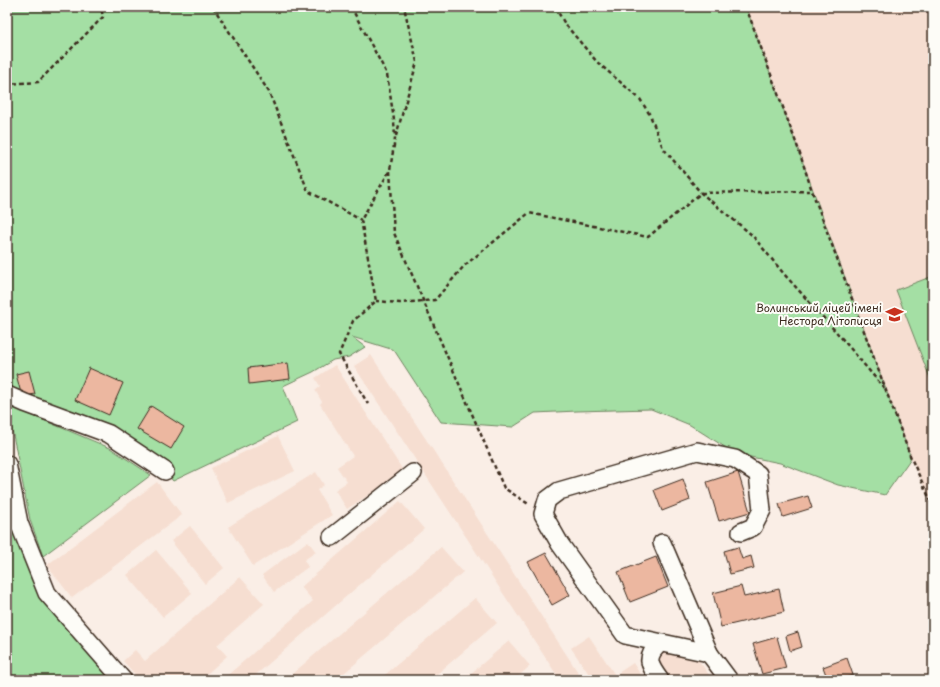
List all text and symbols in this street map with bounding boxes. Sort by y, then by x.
place label: Волинський ліцей імені Нестора Літописця [756,299,882,329]
school or university icon: Волинський ліцей імені Нестора Літописця [885,304,905,324]

